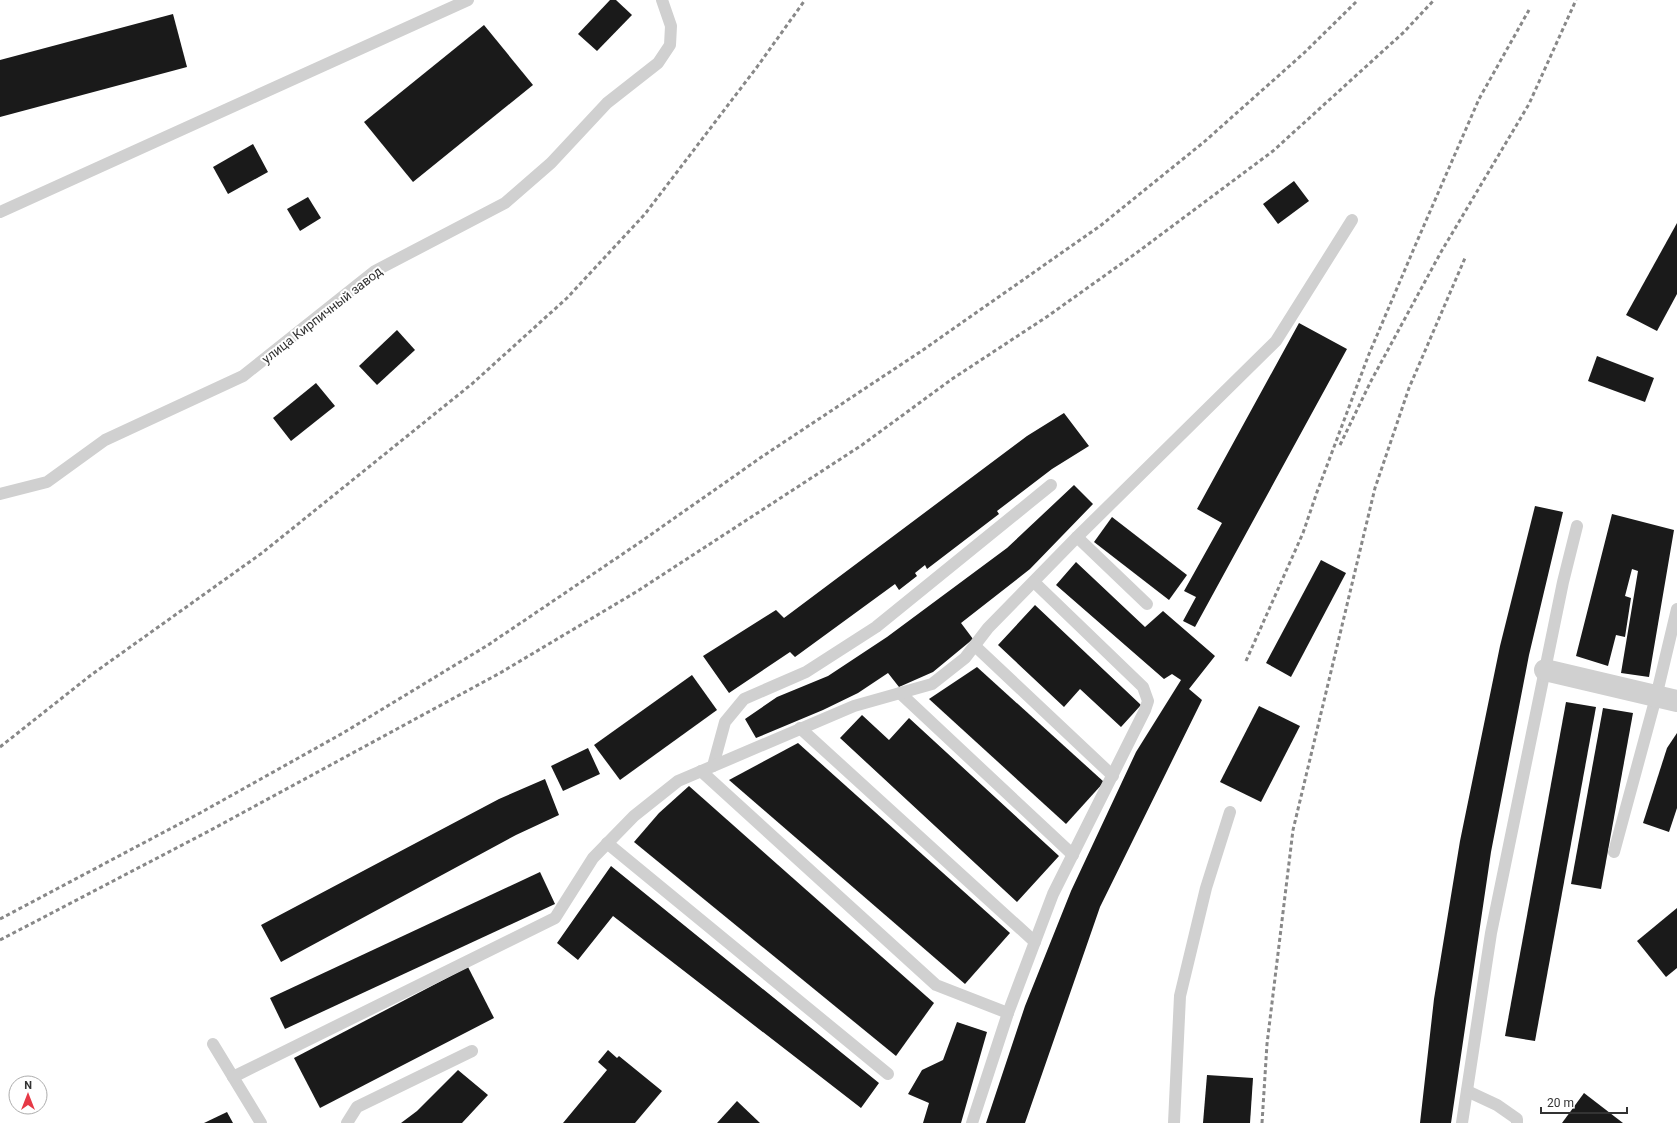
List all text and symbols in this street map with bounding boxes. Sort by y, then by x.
street label: улица Кирпичный завод [259,263,385,367]
north arrow [8,1075,48,1115]
text: N [24,1079,32,1092]
scale bar [1541,1089,1627,1115]
text: 20 m [1547,1096,1574,1110]

